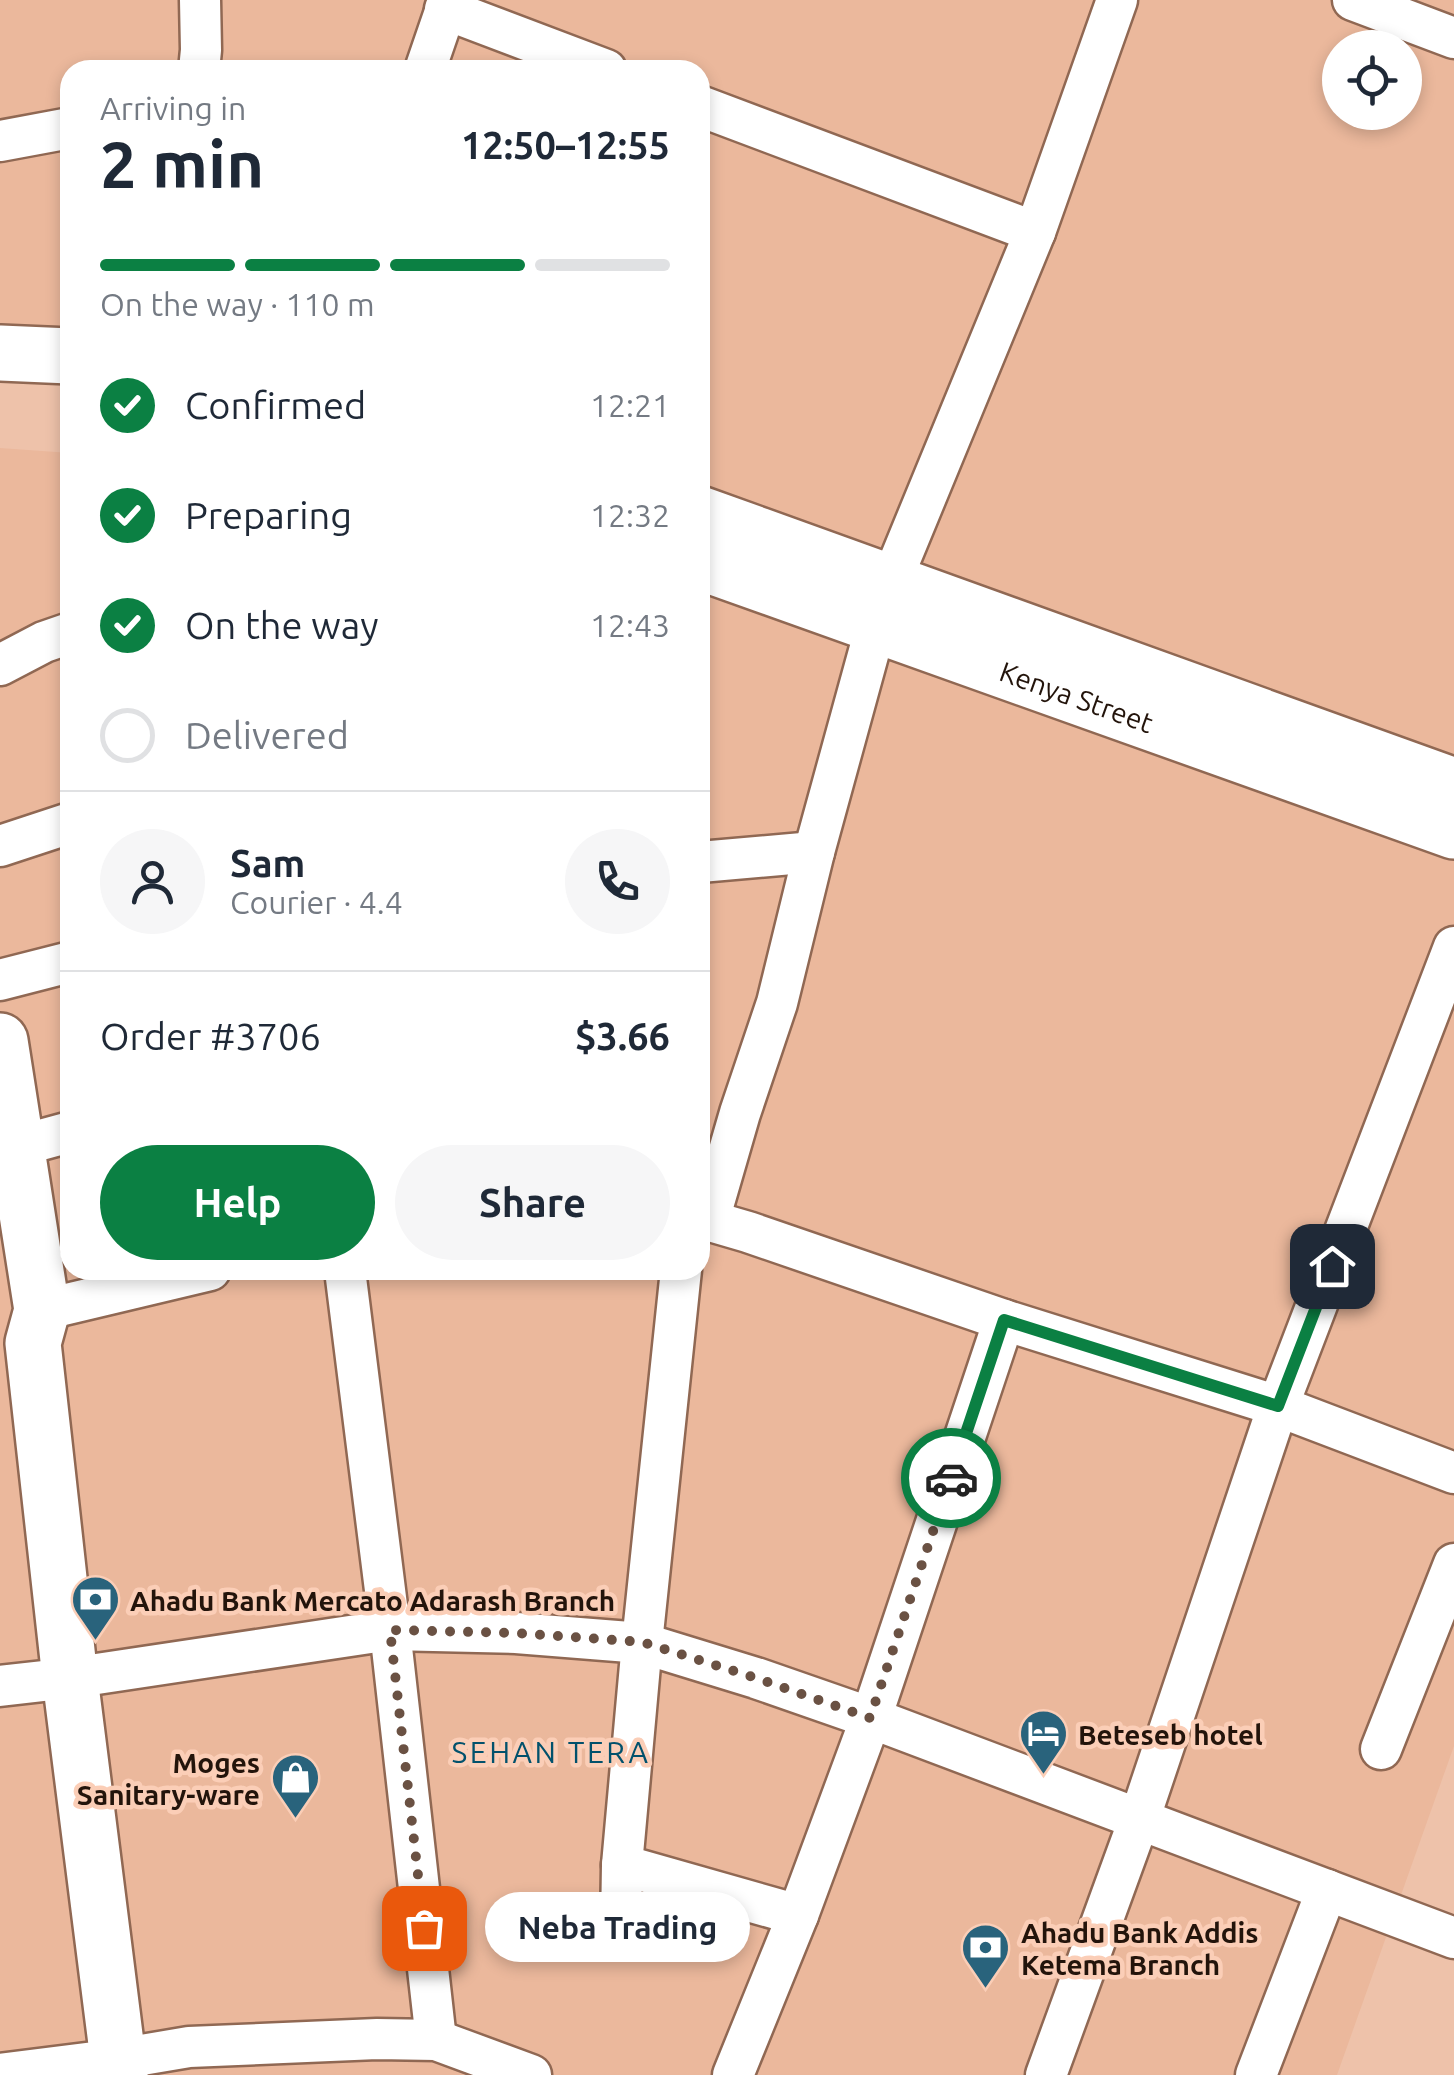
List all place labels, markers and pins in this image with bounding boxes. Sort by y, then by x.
pin [1290,1224,1375,1309]
bank icon: Ahadu Bank Mercato Adarash Branch [69,1574,121,1642]
place label: Ahadu Bank Mercato Adarash Branch [130,1585,615,1616]
hotel icon: Beteseb hotel [1017,1708,1069,1776]
place label: Beteseb hotel [1078,1719,1263,1750]
place label: Moges Sanitary-ware [77,1747,260,1810]
shop icon: Moges Sanitary-ware [269,1752,321,1820]
pin [382,1886,467,1971]
callout: Neba Trading [484,1893,749,1963]
place label: Ahadu Bank Addis Ketema Branch [1021,1917,1259,1980]
bank icon: Ahadu Bank Addis Ketema Branch [960,1922,1012,1990]

